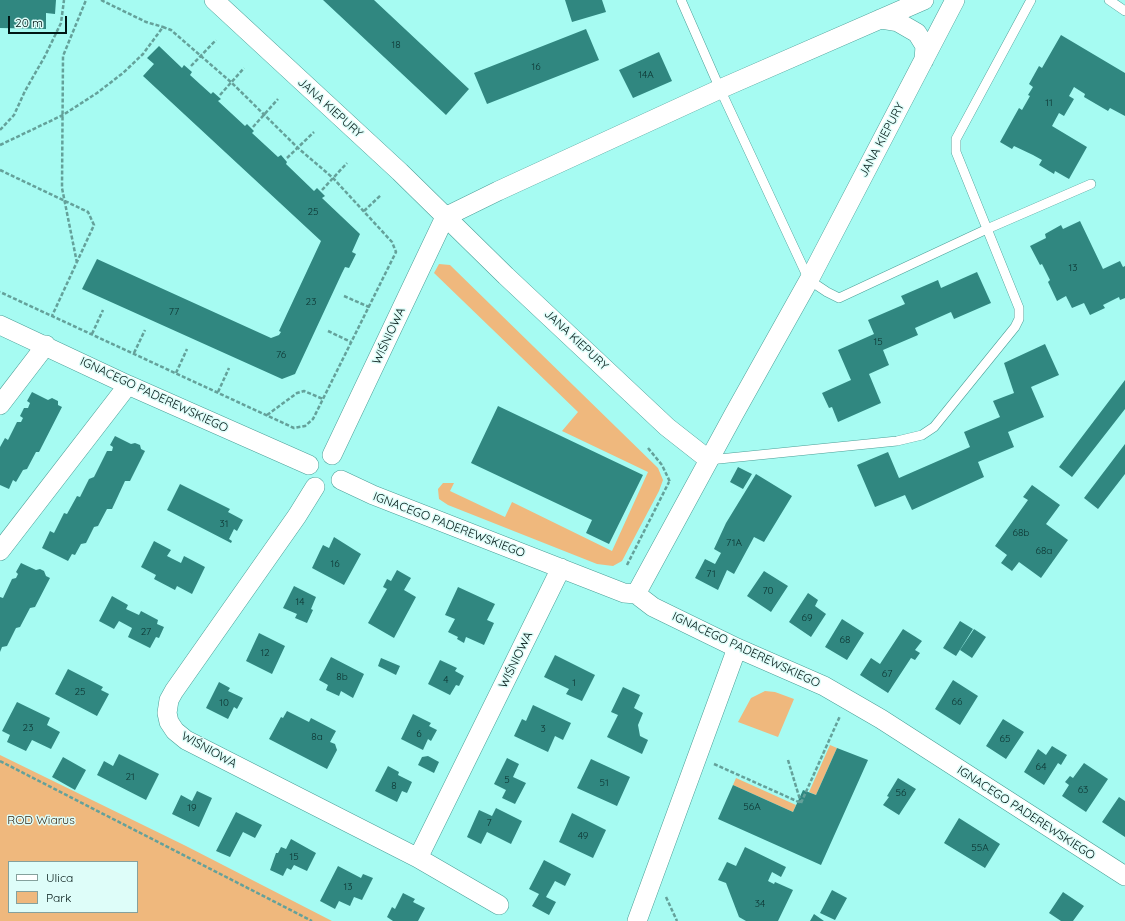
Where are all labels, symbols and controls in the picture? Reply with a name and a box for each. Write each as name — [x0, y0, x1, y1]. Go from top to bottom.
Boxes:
scale bar — [10, 8, 69, 34]
text: 20 m — [15, 15, 43, 30]
house number: 18 — [391, 39, 401, 51]
house number: 16 — [531, 61, 541, 73]
house number: 14A — [638, 69, 654, 81]
street label: JANA KIEPURY — [295, 75, 365, 141]
house number: 11 — [1045, 97, 1053, 109]
street label: JANA KIEPURY — [856, 100, 908, 180]
house number: 25 — [308, 206, 318, 218]
house number: 13 — [1069, 262, 1077, 274]
house number: 23 — [306, 296, 316, 308]
street label: WIŚNIOWA — [370, 305, 408, 367]
house number: 77 — [169, 306, 179, 318]
street label: JANA KIEPURY — [541, 307, 611, 373]
house number: 15 — [873, 336, 883, 348]
house number: 76 — [276, 349, 286, 361]
street label: IGNACEGO PADEREWSKIEGO — [78, 354, 230, 436]
street label: IGNACEGO PADEREWSKIEGO — [371, 489, 527, 561]
house number: 31 — [220, 518, 228, 530]
house number: 68b — [1013, 527, 1029, 539]
house number: 71A — [726, 537, 742, 549]
house number: 68a — [1036, 545, 1052, 557]
house number: 16 — [330, 558, 340, 570]
house number: 71 — [706, 568, 716, 580]
house number: 70 — [762, 585, 774, 597]
house number: 14 — [296, 596, 304, 608]
street label: IGNACEGO PADEREWSKIEGO — [670, 609, 822, 691]
house number: 69 — [802, 612, 812, 624]
house number: 27 — [141, 626, 151, 638]
street label: WIŚNIOWA — [496, 629, 536, 691]
house number: 68 — [840, 634, 850, 646]
house number: 12 — [260, 647, 270, 659]
house number: 67 — [882, 668, 892, 680]
house number: 8b — [336, 671, 348, 683]
house number: 4 — [443, 674, 449, 686]
house number: 1 — [572, 677, 576, 689]
house number: 25 — [75, 686, 85, 698]
house number: 66 — [952, 696, 962, 708]
house number: 10 — [219, 697, 229, 709]
house number: 23 — [23, 722, 33, 734]
house number: 3 — [540, 723, 546, 735]
house number: 6 — [416, 728, 422, 740]
street label: WIŚNIOWA — [179, 729, 239, 771]
house number: 8a — [311, 731, 323, 743]
house number: 65 — [1000, 733, 1010, 745]
house number: 64 — [1036, 761, 1046, 773]
street label: IGNACEGO PADEREWSKIEGO — [954, 763, 1098, 863]
house number: 21 — [125, 771, 135, 783]
house number: 5 — [504, 774, 510, 786]
house number: 51 — [599, 777, 609, 789]
house number: 8 — [391, 780, 397, 792]
house number: 63 — [1078, 784, 1088, 796]
house number: 56 — [896, 787, 906, 799]
house number: 56A — [743, 801, 761, 813]
house number: 19 — [187, 802, 197, 814]
park label: ROD Wiarus — [7, 813, 75, 827]
house number: 7 — [486, 817, 492, 829]
house number: 49 — [578, 830, 588, 842]
house number: 55A — [971, 842, 989, 854]
house number: 15 — [289, 851, 299, 863]
legend — [8, 861, 138, 913]
text: Ulica — [46, 870, 73, 885]
house number: 13 — [344, 881, 352, 893]
text: Park — [46, 890, 71, 905]
house number: 34 — [755, 898, 765, 910]

